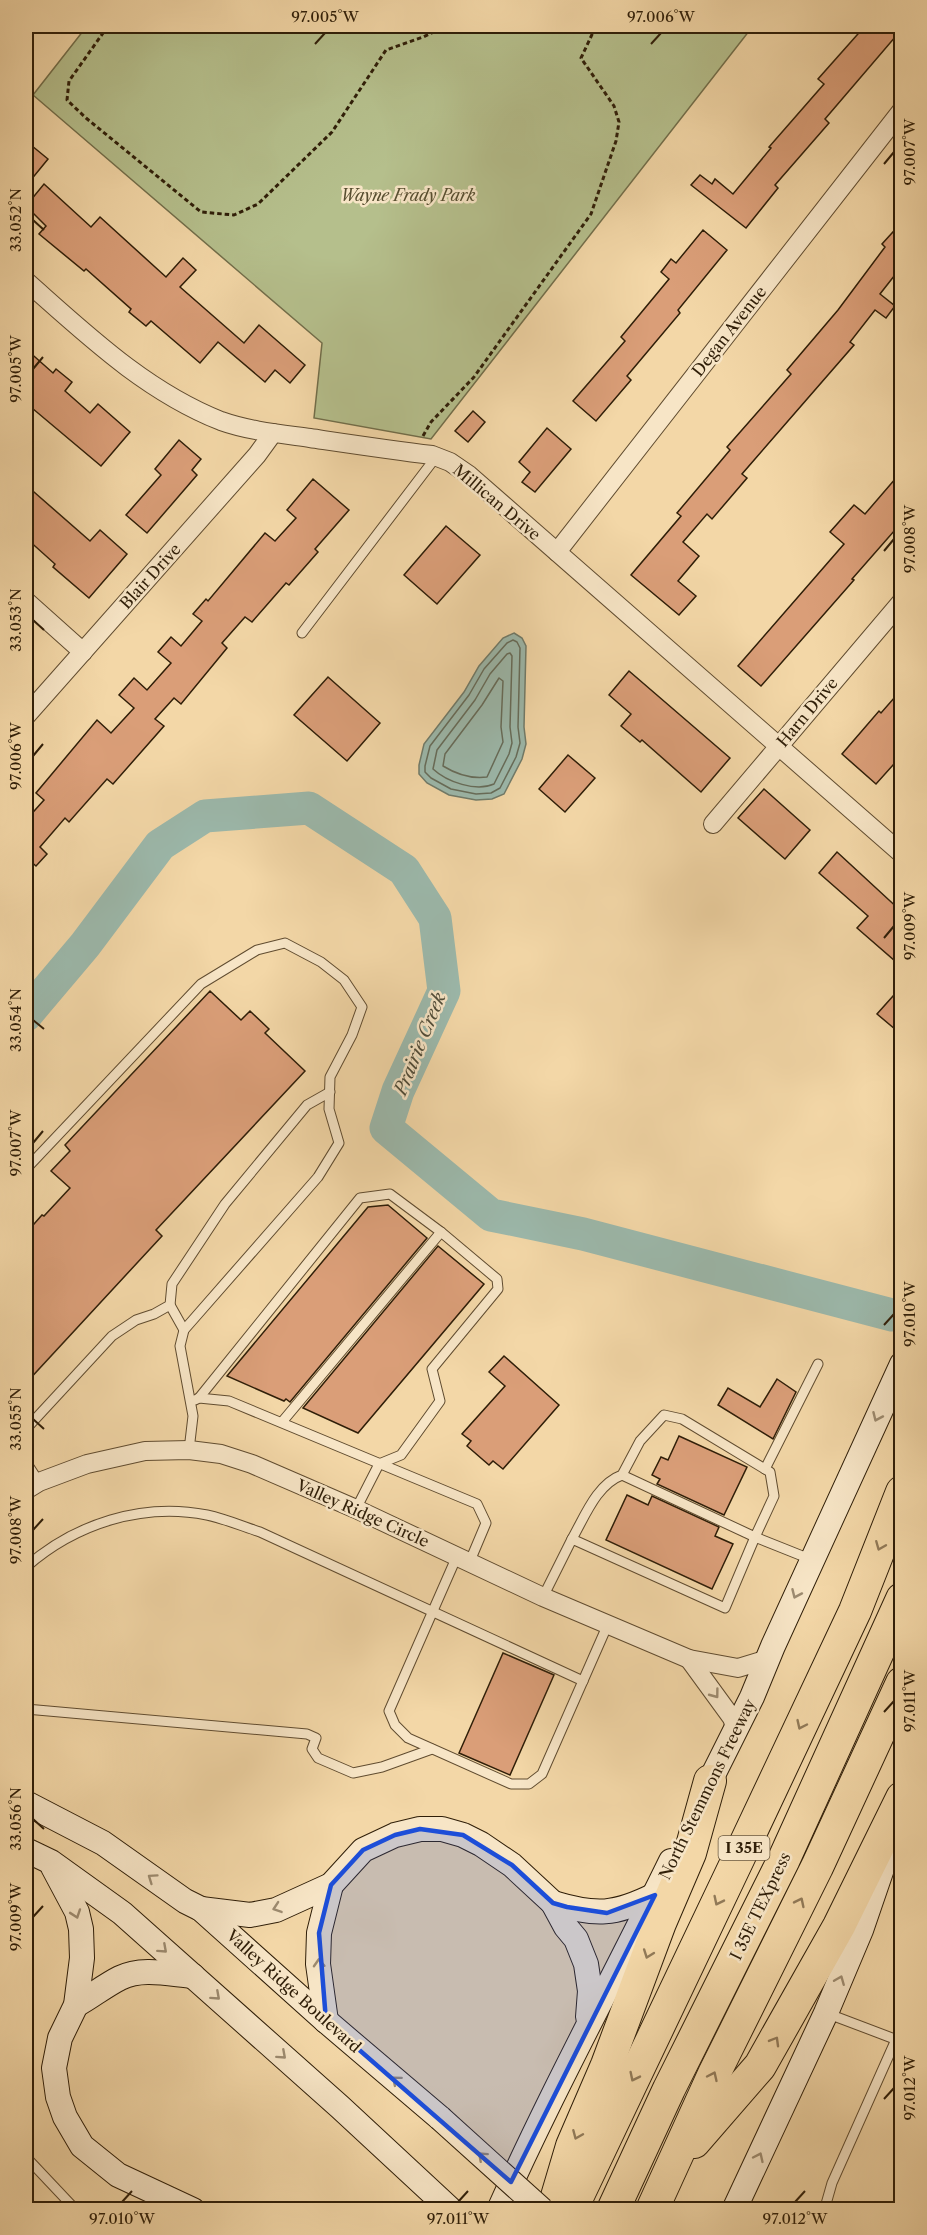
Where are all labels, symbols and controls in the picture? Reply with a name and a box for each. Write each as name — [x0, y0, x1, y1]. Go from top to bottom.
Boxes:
text: 97.005°W — [291, 7, 359, 26]
text: 97.006°W — [627, 7, 696, 26]
text: 97.007°W — [900, 118, 919, 185]
park label: Wayne Frady Park — [341, 185, 476, 205]
text: 33.052°N — [6, 188, 25, 252]
street label: Degan Avenue — [687, 282, 771, 380]
text: 97.005°W — [6, 335, 25, 403]
street label: Millican Drive — [449, 460, 545, 544]
text: 97.008°W — [900, 504, 919, 573]
street label: Blair Drive — [115, 539, 185, 613]
text: 33.053°N — [6, 588, 25, 652]
street label: Harn Drive — [772, 673, 842, 751]
text: 97.006°W — [6, 721, 25, 790]
text: 97.009°W — [900, 891, 919, 960]
text: 33.054°N — [6, 988, 25, 1052]
water label: Prairie Creek — [389, 989, 451, 1100]
text: 97.007°W — [6, 1109, 25, 1176]
text: 97.010°W — [900, 1281, 919, 1347]
text: 33.055°N — [6, 1387, 25, 1451]
one-way arrow — [873, 1410, 885, 1421]
street label: Valley Ridge Circle — [293, 1474, 432, 1551]
text: 97.008°W — [6, 1495, 25, 1564]
one-way arrow — [875, 1540, 887, 1551]
one-way arrow — [792, 1588, 804, 1599]
text: 97.011°W — [900, 1669, 919, 1732]
one-way arrow — [707, 1687, 718, 1698]
street label: North Stemmons Freeway — [654, 1694, 760, 1883]
one-way arrow — [797, 1718, 809, 1729]
text: 33.056°N — [6, 1787, 25, 1851]
road number: I 35E — [718, 1836, 770, 1860]
street label: I 35E TEXpress — [725, 1849, 795, 1963]
one-way arrow — [148, 1874, 159, 1885]
text: 97.009°W — [6, 1882, 25, 1951]
one-way arrow — [714, 1895, 726, 1906]
one-way arrow — [793, 1897, 804, 1908]
one-way arrow — [273, 1901, 283, 1913]
one-way arrow — [69, 1909, 81, 1919]
street label: Valley Ridge Boulevard — [222, 1925, 366, 2057]
one-way arrow — [156, 1942, 167, 1953]
one-way arrow — [643, 1948, 656, 1959]
one-way arrow — [312, 1959, 325, 1968]
one-way arrow — [833, 1975, 845, 1986]
one-way arrow — [209, 1989, 220, 2000]
one-way arrow — [767, 2037, 779, 2047]
one-way arrow — [275, 2048, 286, 2059]
text: 97.012°W — [900, 2055, 919, 2120]
one-way arrow — [630, 2071, 642, 2082]
one-way arrow — [706, 2072, 718, 2083]
one-way arrow — [392, 2077, 403, 2088]
one-way arrow — [572, 2129, 584, 2140]
one-way arrow — [479, 2152, 489, 2163]
one-way arrow — [751, 2152, 763, 2163]
text: 97.010°W — [89, 2209, 155, 2228]
text: 97.011°W — [427, 2209, 490, 2228]
text: 97.012°W — [763, 2209, 828, 2228]

